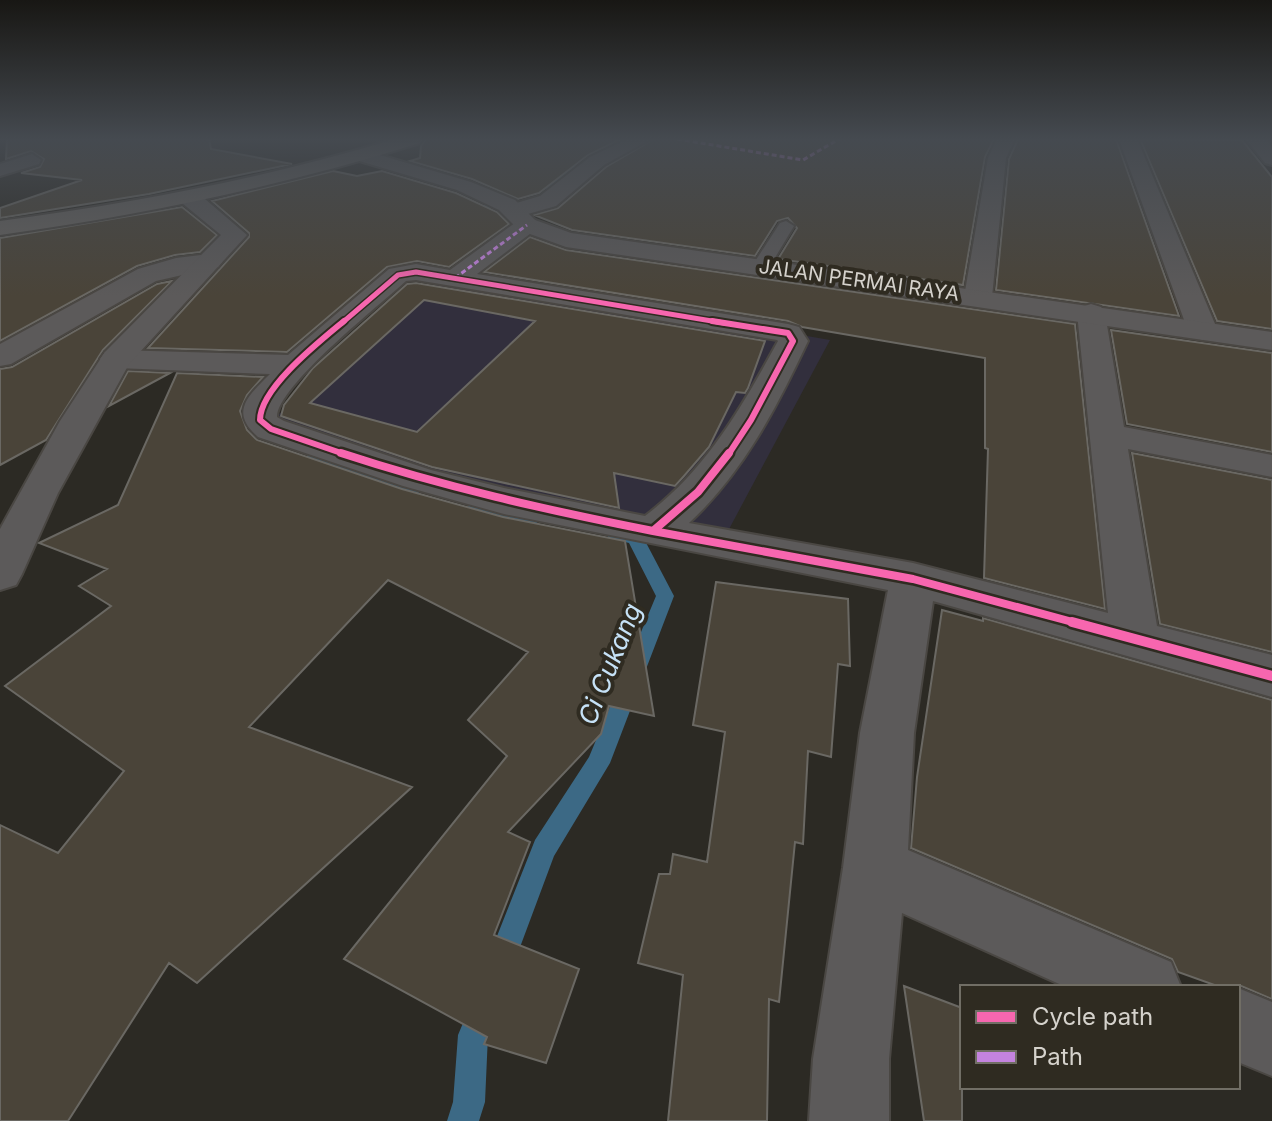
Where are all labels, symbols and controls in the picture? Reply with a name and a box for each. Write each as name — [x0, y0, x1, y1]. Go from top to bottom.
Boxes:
street label: JALAN PERMAI RAYA — [757, 254, 961, 306]
water label: Ci Cukang — [571, 599, 648, 729]
legend — [960, 985, 1240, 1089]
text: Cycle path — [1032, 1002, 1153, 1031]
text: Path — [1032, 1042, 1083, 1071]

